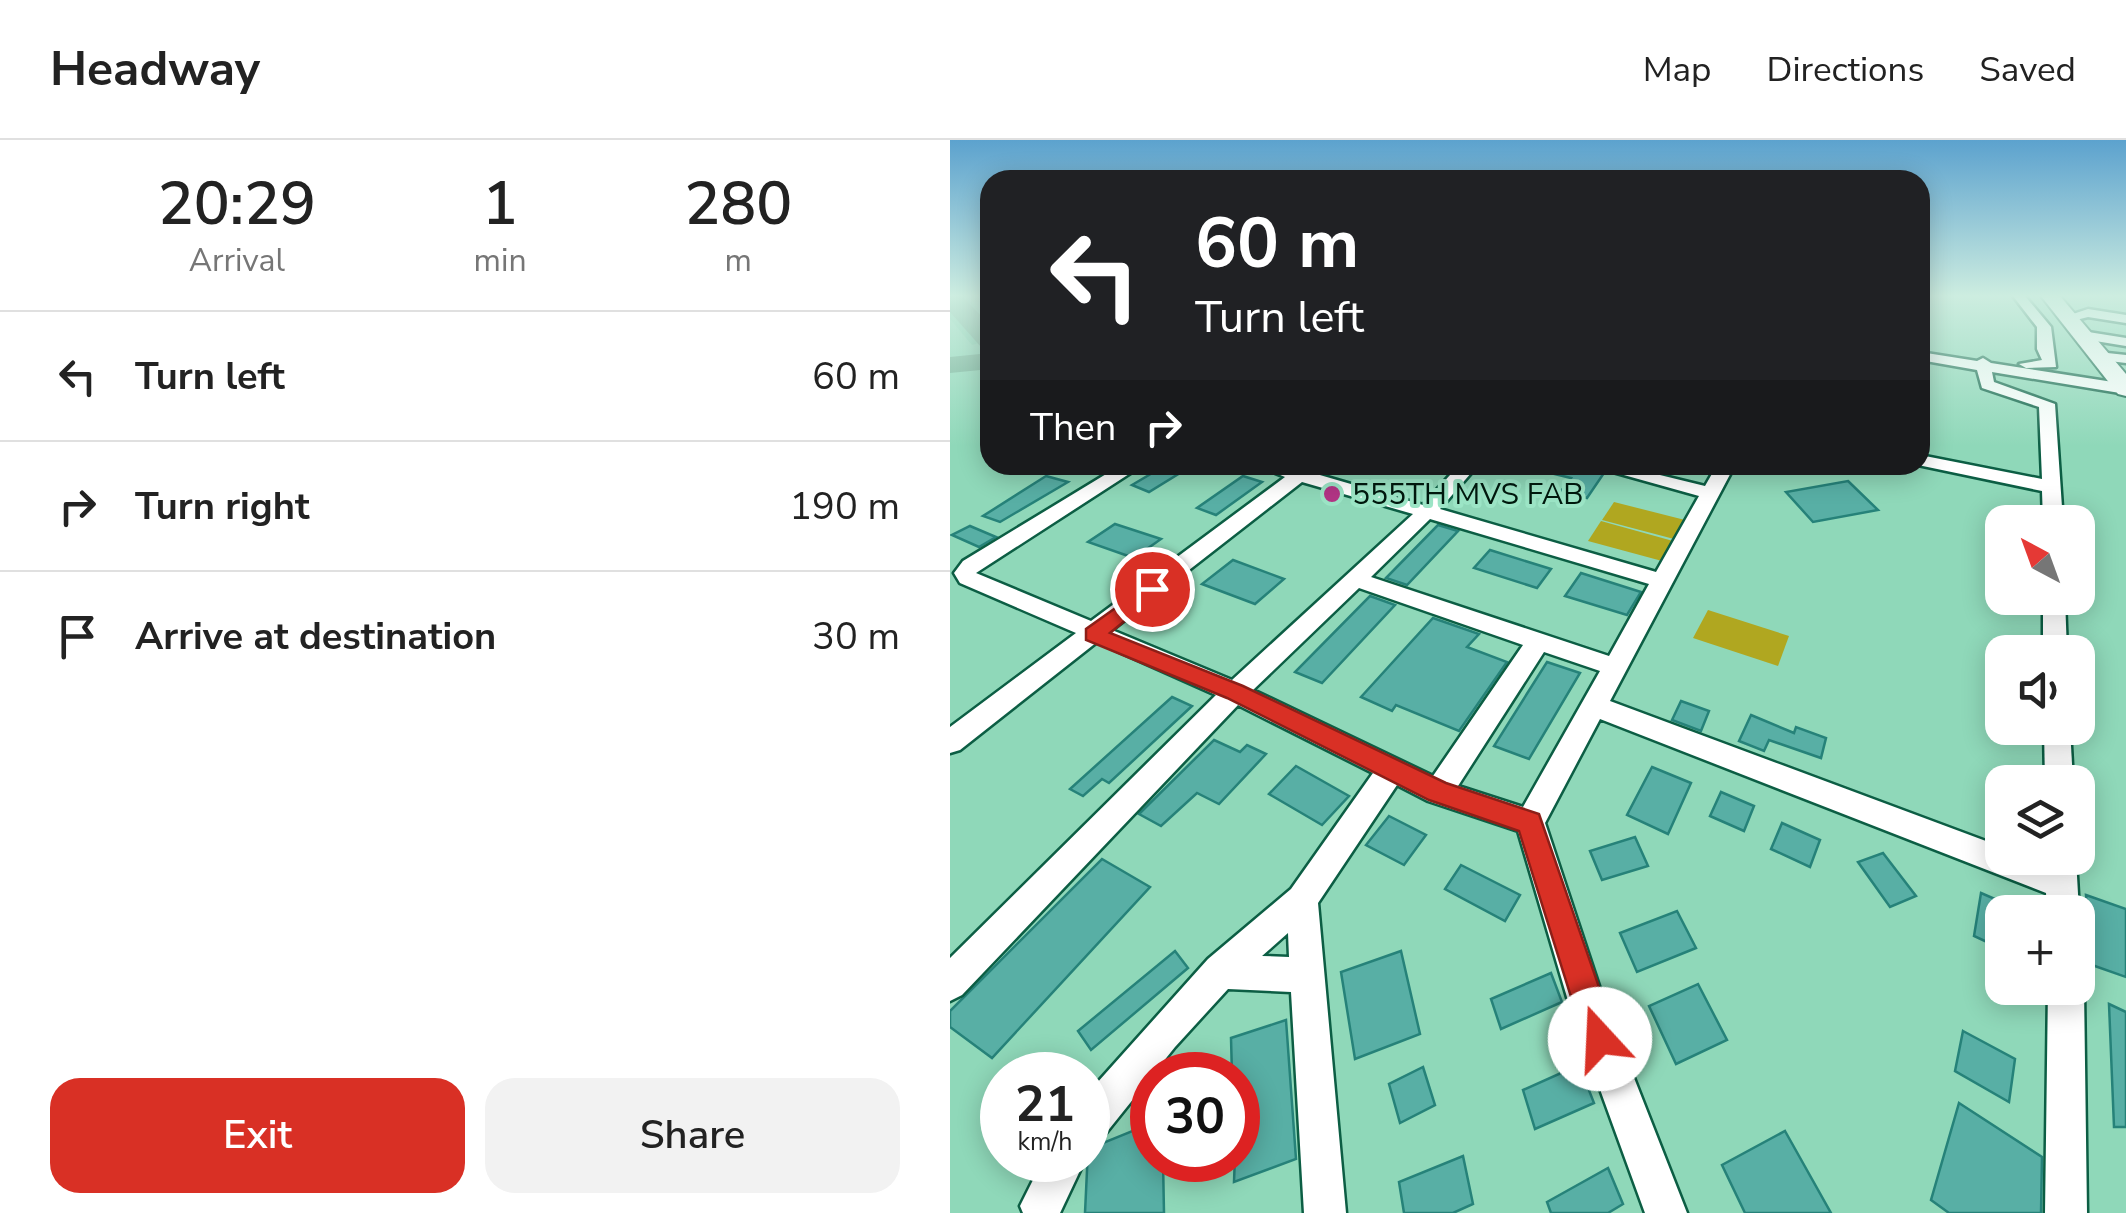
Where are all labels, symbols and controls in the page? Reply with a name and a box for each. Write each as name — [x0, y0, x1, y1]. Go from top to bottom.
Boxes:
text: Headway — [50, 36, 260, 102]
text: Map — [1643, 46, 1712, 93]
text: Directions — [1767, 46, 1924, 93]
text: Saved — [1979, 46, 2076, 93]
text: 20:29 — [158, 163, 316, 245]
text: 1 — [482, 163, 518, 245]
text: 280 — [684, 163, 792, 245]
text: 60 m — [1195, 196, 1359, 292]
icon: left — [1030, 210, 1160, 340]
text: Arrival — [189, 239, 285, 282]
text: min — [474, 239, 527, 282]
text: m — [725, 239, 752, 282]
text: Turn left — [1195, 287, 1364, 348]
icon: left — [50, 349, 105, 404]
text: Turn left — [135, 351, 285, 402]
text: 60 m — [812, 351, 900, 402]
icon: right — [1136, 400, 1191, 455]
text: Then — [1030, 402, 1116, 453]
place label: 555TH MVS FAB — [1352, 474, 1584, 515]
icon: right — [50, 479, 105, 534]
text: Turn right — [135, 481, 310, 532]
text: 190 m — [789, 481, 900, 532]
marker: 555TH MVS FAB — [1321, 483, 1343, 505]
north arrow — [1985, 505, 2095, 615]
map controls — [1985, 505, 2095, 1005]
pin — [1110, 547, 1195, 632]
icon: arrive — [1125, 562, 1180, 617]
icon: arrive — [50, 609, 105, 664]
text: Arrive at destination — [135, 611, 496, 662]
text: 30 m — [812, 611, 900, 662]
button: sound — [1985, 635, 2095, 745]
button: layers — [1985, 765, 2095, 875]
button: + — [1985, 895, 2095, 1005]
position arrow — [1548, 987, 1652, 1091]
speed limit sign: 30 — [1130, 1052, 1260, 1182]
text: 21 — [1015, 1070, 1075, 1139]
button: Exit — [50, 1078, 465, 1193]
button: Share — [485, 1078, 900, 1193]
text: km/h — [1017, 1125, 1073, 1159]

